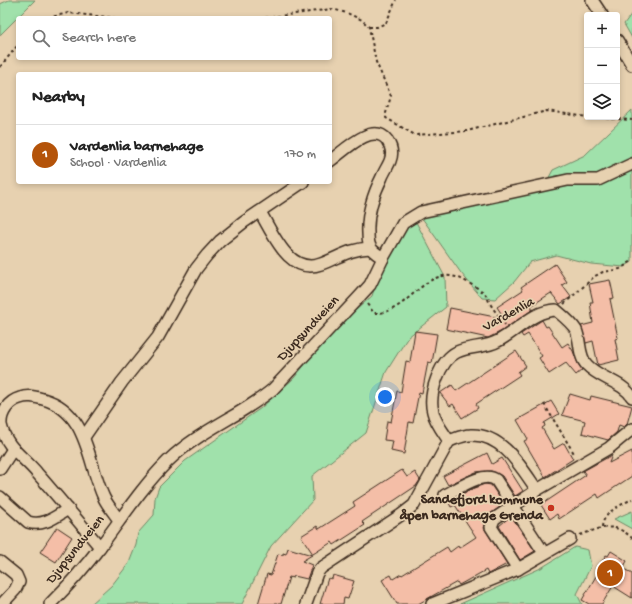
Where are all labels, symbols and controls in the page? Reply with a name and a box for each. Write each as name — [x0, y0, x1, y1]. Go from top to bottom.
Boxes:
map controls — [584, 12, 620, 120]
button: + — [584, 12, 620, 48]
search box — [16, 16, 332, 60]
icon: search — [30, 27, 52, 49]
text: Search here — [62, 29, 136, 47]
button: − — [584, 48, 620, 84]
button: layers — [584, 84, 620, 120]
text: Nearby — [32, 88, 85, 108]
text: Vardenlia barnehage — [70, 138, 203, 156]
text: 1 — [42, 147, 48, 162]
text: 170 m — [284, 147, 316, 162]
text: School · Vardenlia — [70, 156, 166, 171]
street label: Djupsundveien — [274, 292, 344, 366]
street label: Vardenlia — [479, 293, 539, 337]
your location — [375, 387, 395, 407]
place label: Sandefjord kommune åpen barnehage Grenda — [399, 492, 544, 525]
marker: Sandefjord kommune åpen barnehage Grenda — [546, 503, 556, 513]
street label: Djupsundveien — [42, 512, 109, 589]
pin: 1 — [597, 558, 623, 588]

